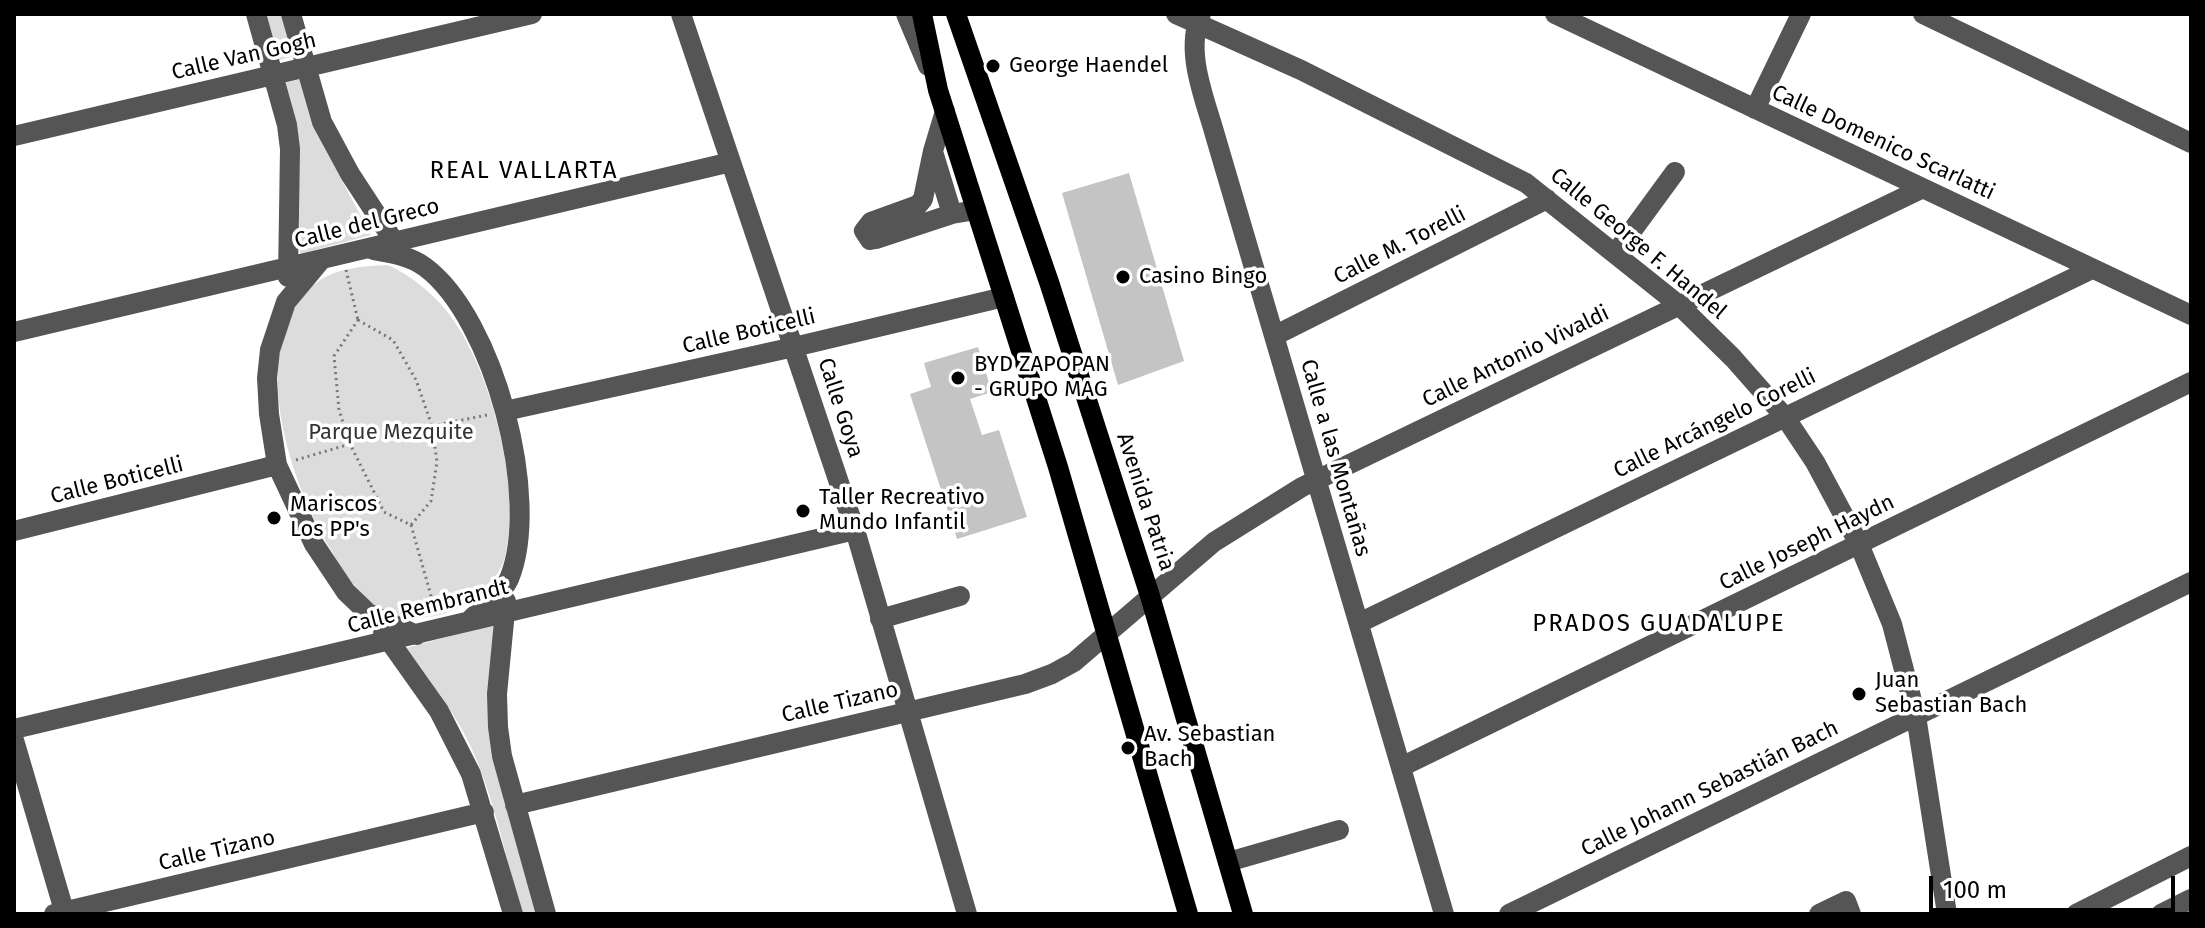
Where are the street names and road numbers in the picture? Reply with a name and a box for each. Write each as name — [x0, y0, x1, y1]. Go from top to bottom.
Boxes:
street label: Calle Van Gogh — [169, 28, 319, 86]
street label: Calle Domenico Scarlatti — [1767, 80, 1999, 206]
street label: Calle George F. Handel — [1545, 163, 1731, 325]
street label: Calle del Greco — [292, 193, 442, 255]
street label: Calle M. Torelli — [1330, 201, 1470, 291]
street label: Calle Antonio Vivaldi — [1418, 300, 1614, 414]
street label: Calle Boticelli — [680, 304, 818, 360]
street label: Calle Goya — [811, 355, 869, 461]
street label: Calle a las Montañas — [1294, 356, 1376, 560]
street label: Calle Arcángelo Corelli — [1610, 364, 1820, 484]
street label: Avenida Patria — [1110, 430, 1180, 574]
street label: Calle Boticelli — [48, 452, 186, 510]
street label: Calle Joseph Haydn — [1715, 489, 1899, 597]
street label: Calle Rembrandt — [345, 574, 511, 640]
street label: Calle Tizano — [779, 677, 901, 729]
street label: Calle Johann Sebastián Bach — [1577, 715, 1843, 863]
street label: Calle Tizano — [156, 825, 278, 877]

